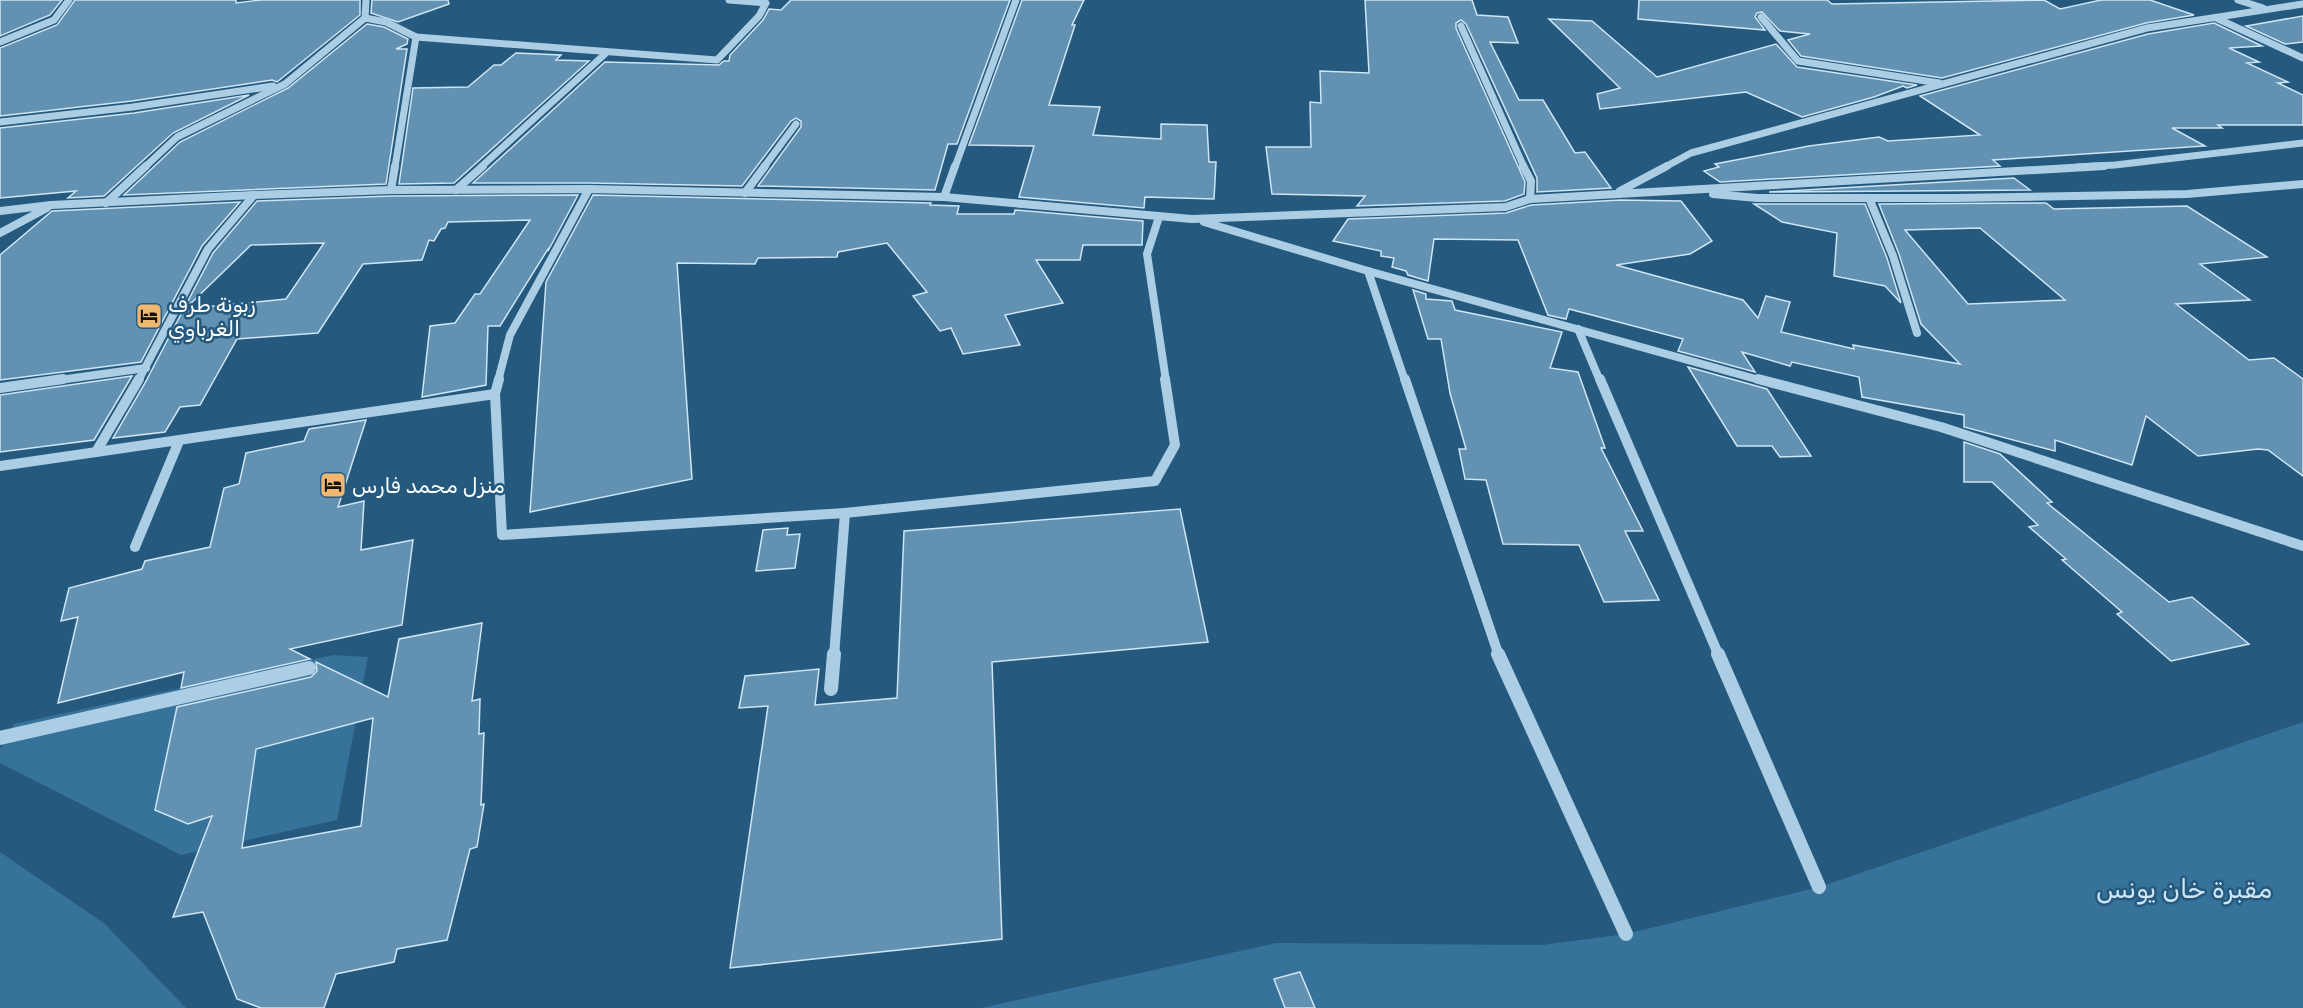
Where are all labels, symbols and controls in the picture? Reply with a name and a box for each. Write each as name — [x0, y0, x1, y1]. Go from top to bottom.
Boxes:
place label: زبونة طرف الغرباوي — [168, 292, 256, 343]
hotel icon: زبونة طرف الغرباوي — [134, 301, 164, 331]
hotel icon: منزل محمد فارس — [318, 470, 348, 500]
place label: منزل محمد فارس — [352, 473, 505, 498]
park label: مقبرة خان يونس — [2096, 874, 2272, 905]

